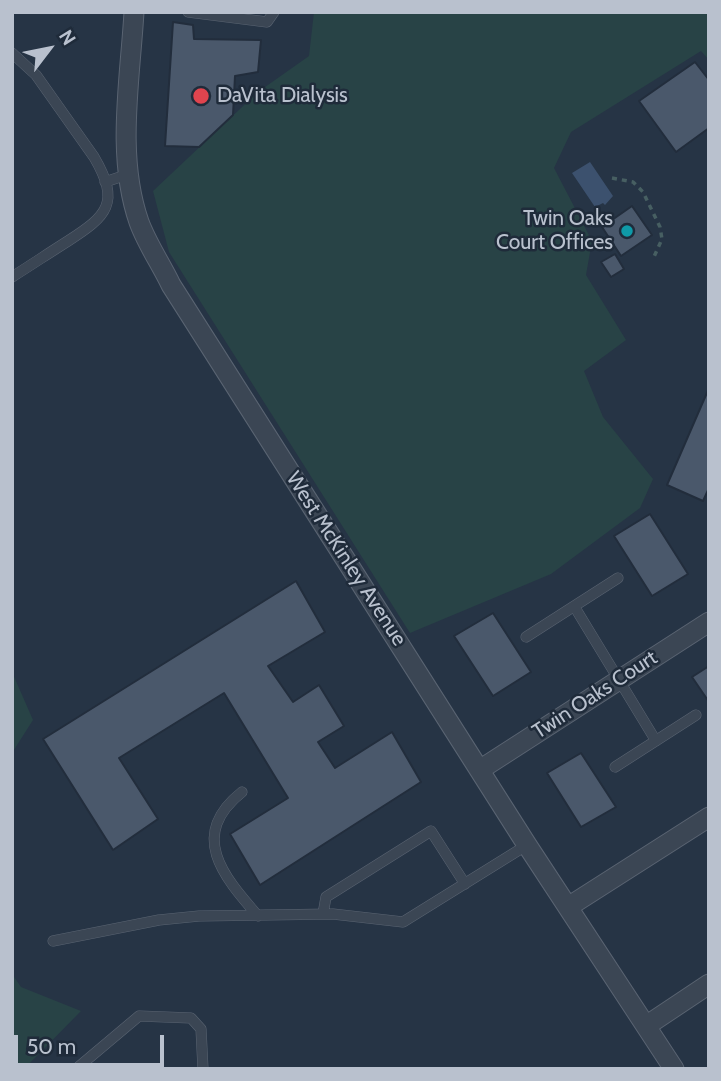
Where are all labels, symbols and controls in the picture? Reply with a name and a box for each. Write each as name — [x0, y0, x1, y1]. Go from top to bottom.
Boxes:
north arrow — [14, 14, 84, 84]
text: N — [54, 26, 81, 49]
place label: DaVita Dialysis — [217, 83, 348, 109]
marker: DaVita Dialysis — [191, 86, 211, 106]
place label: Twin Oaks Court Offices — [496, 206, 613, 256]
marker: Twin Oaks Court Offices — [619, 223, 635, 239]
street label: West McKinley Avenue — [280, 467, 412, 651]
street label: Twin Oaks Court — [528, 645, 662, 745]
scale bar — [18, 1021, 168, 1066]
text: 50 m — [27, 1034, 76, 1059]

